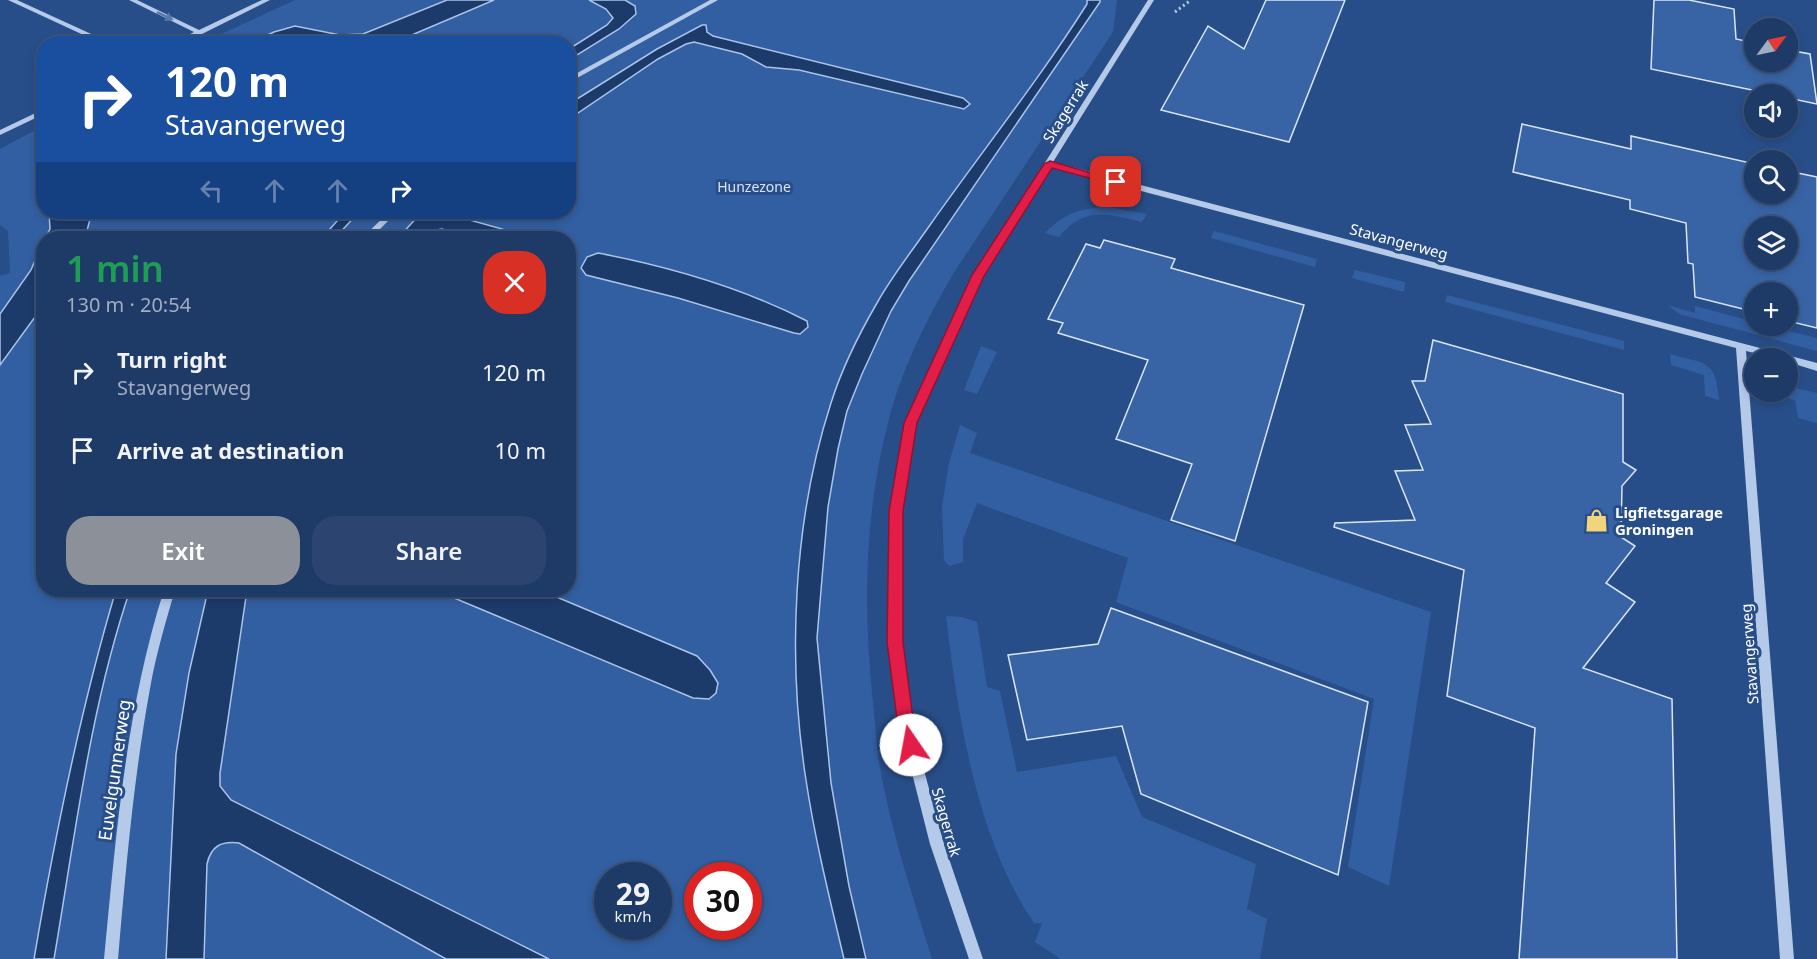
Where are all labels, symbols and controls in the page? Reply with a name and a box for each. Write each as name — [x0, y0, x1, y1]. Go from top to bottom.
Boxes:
one-way arrow — [156, 12, 173, 21]
north arrow — [1744, 18, 1798, 72]
map controls — [1744, 18, 1798, 402]
text: 120 m — [165, 52, 289, 109]
icon: right — [66, 60, 144, 138]
street label: Skagerrak — [1038, 76, 1092, 146]
button: sound — [1744, 84, 1798, 138]
text: Stavangerweg — [165, 106, 346, 143]
button: search — [1744, 150, 1798, 204]
pin — [1090, 156, 1141, 207]
icon: arrive — [1099, 165, 1132, 198]
icon: left — [195, 174, 228, 207]
icon: ahead — [258, 174, 291, 207]
icon: ahead — [321, 174, 354, 207]
icon: right — [384, 174, 417, 207]
park label: Hunzezone — [717, 177, 791, 196]
button: layers — [1744, 216, 1798, 270]
street label: Stavangerweg — [1348, 218, 1450, 264]
text: 1 min — [66, 244, 164, 293]
button: close — [483, 251, 546, 314]
button: + — [1744, 282, 1798, 336]
text: 130 m · 20:54 — [66, 291, 191, 318]
text: Turn right — [117, 344, 227, 374]
button: − — [1744, 348, 1798, 402]
icon: right — [66, 356, 99, 389]
text: 120 m — [482, 357, 546, 387]
text: Stavangerweg — [117, 374, 251, 401]
icon: arrive — [66, 434, 99, 467]
text: Arrive at destination — [117, 435, 344, 465]
text: 10 m — [495, 435, 546, 465]
place label: Ligfietsgarage Groningen — [1615, 502, 1723, 539]
shop icon: Ligfietsgarage Groningen — [1584, 508, 1610, 534]
button: Exit — [66, 516, 300, 585]
button: Share — [312, 516, 546, 585]
street label: Stavangerweg — [1736, 603, 1762, 705]
street label: Euvelgunnerweg — [92, 698, 136, 842]
position arrow — [879, 713, 943, 777]
street label: Skagerrak — [928, 785, 966, 859]
speed limit sign: 30 — [684, 862, 762, 940]
text: 29 — [616, 873, 650, 914]
text: km/h — [615, 906, 651, 926]

